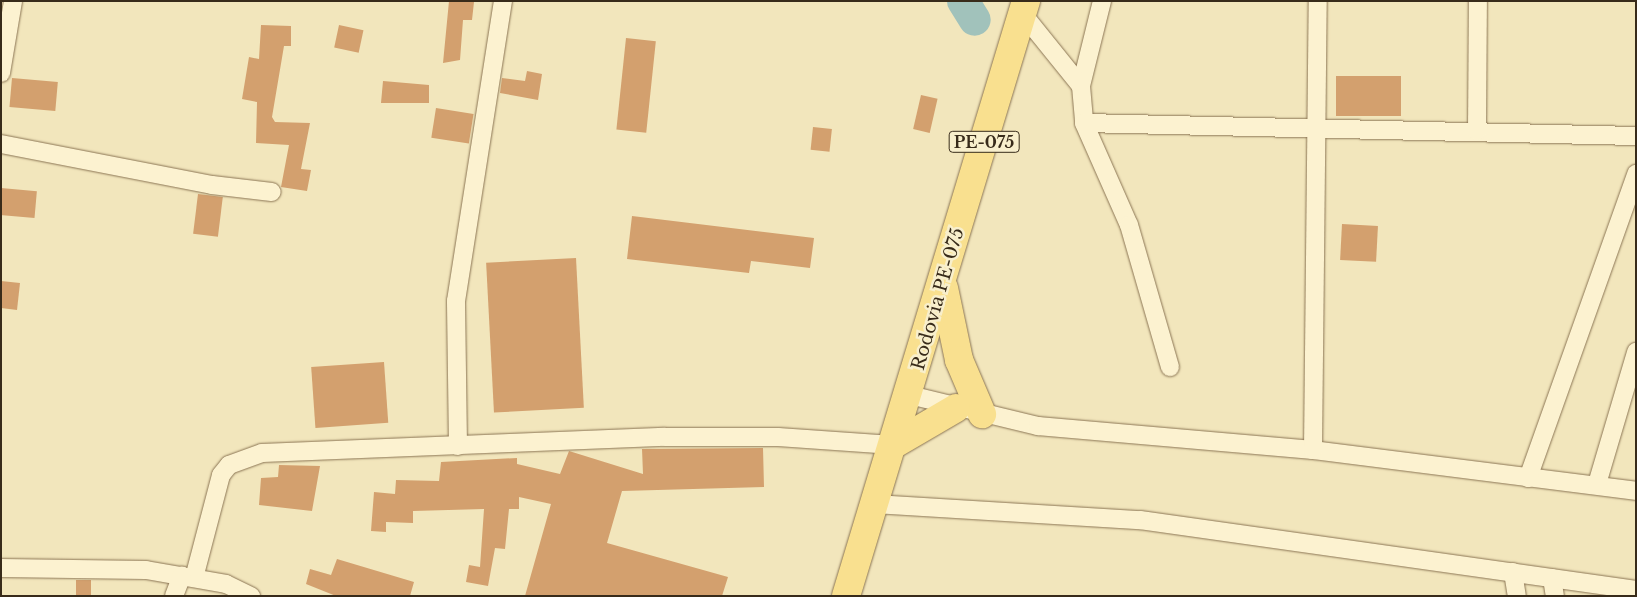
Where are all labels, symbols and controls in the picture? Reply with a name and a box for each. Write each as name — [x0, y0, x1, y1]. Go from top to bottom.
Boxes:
road number: PE-075 — [948, 128, 1020, 156]
street label: Rodovia PE-075 — [907, 225, 969, 373]

